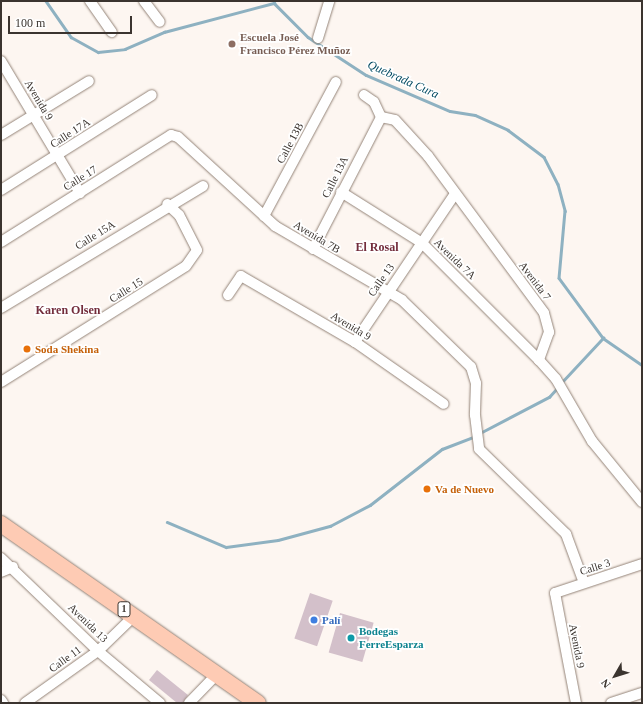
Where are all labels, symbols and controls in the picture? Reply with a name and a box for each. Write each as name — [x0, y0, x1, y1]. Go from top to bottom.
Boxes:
scale bar — [10, 8, 134, 34]
text: 100 m — [15, 16, 45, 30]
place label: Escuela José Francisco Pérez Muñoz — [240, 31, 350, 57]
marker: Escuela José Francisco Pérez Muñoz — [227, 39, 237, 49]
water label: Quebrada Cura — [365, 58, 441, 102]
street label: Avenida 9 — [22, 77, 56, 123]
street label: Calle 17A — [48, 115, 92, 151]
street label: Calle 13B — [274, 120, 306, 166]
street label: Calle 13A — [319, 154, 351, 200]
street label: Calle 17 — [61, 163, 99, 193]
street label: Calle 15A — [72, 218, 118, 252]
street label: Avenida 7B — [291, 218, 343, 256]
street label: Avenida 7A — [431, 236, 479, 282]
district label: El Rosal — [355, 241, 399, 255]
street label: Avenida 7 — [516, 259, 554, 303]
street label: Calle 13 — [365, 261, 397, 299]
street label: Calle 15 — [107, 275, 145, 305]
district label: Karen Olsen — [36, 304, 100, 318]
street label: Avenida 9 — [328, 309, 374, 343]
place label: Soda Shekina — [35, 342, 99, 356]
marker: Soda Shekina — [22, 344, 32, 354]
place label: Va de Nuevo — [435, 482, 494, 496]
marker: Va de Nuevo — [422, 484, 432, 494]
street label: Calle 3 — [578, 556, 612, 578]
street label: Avenida 13 — [65, 601, 111, 645]
road number: 1 — [117, 601, 131, 617]
place label: Palí — [322, 613, 340, 627]
marker: Palí — [309, 615, 319, 625]
street label: Avenida 9 — [566, 623, 588, 669]
place label: Bodegas FerreEsparza — [359, 625, 424, 651]
marker: Bodegas FerreEsparza — [346, 633, 356, 643]
street label: Calle 11 — [46, 643, 84, 675]
north arrow — [595, 656, 635, 696]
text: N — [599, 677, 613, 690]

